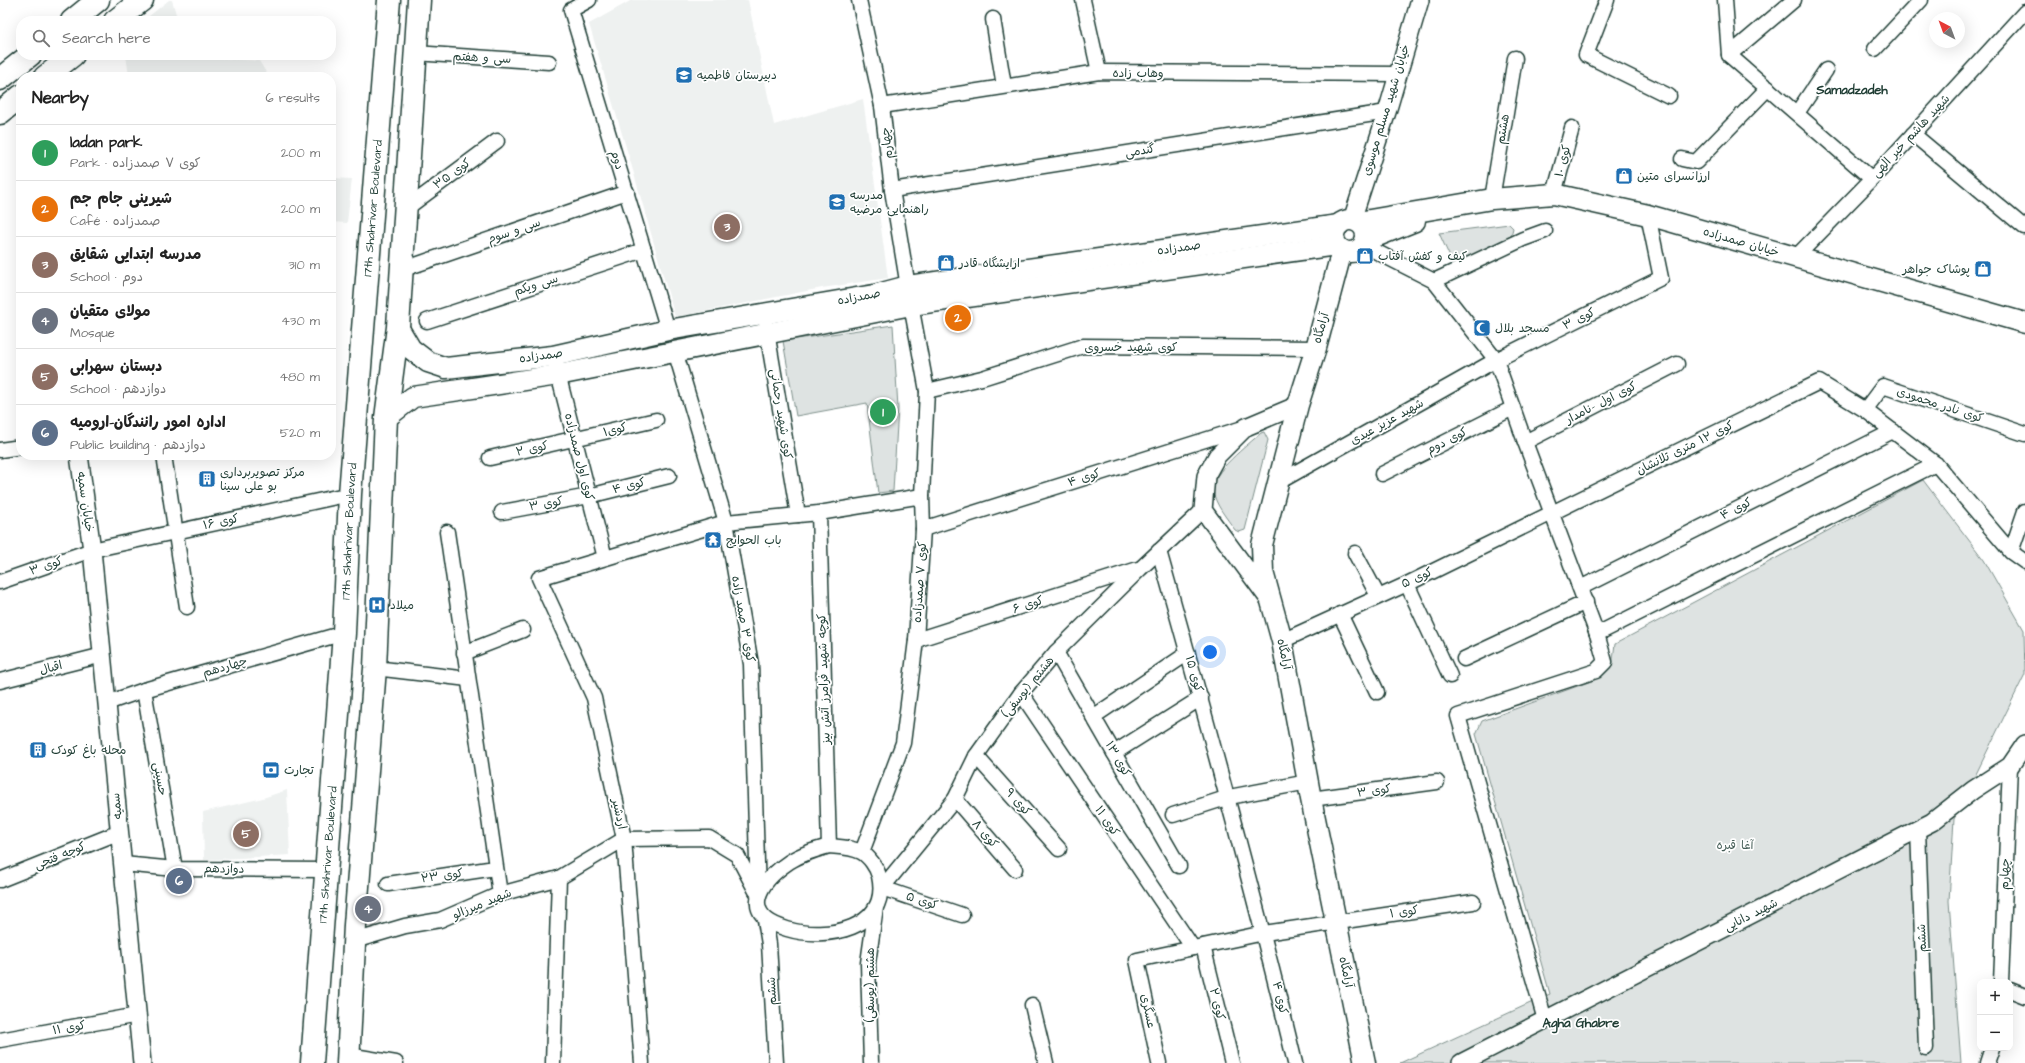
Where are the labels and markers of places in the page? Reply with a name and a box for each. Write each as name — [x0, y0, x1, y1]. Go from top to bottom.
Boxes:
school or university icon: دبیرستان فاطمیه — [674, 65, 694, 85]
place label: دبیرستان فاطمیه — [697, 67, 777, 84]
shop icon: ارزانسرای متین — [1614, 166, 1634, 186]
place label: ارزانسرای متین — [1637, 168, 1710, 185]
place label: مدرسه راهنمایی مرضیه — [850, 187, 929, 218]
school or university icon: مدرسه راهنمایی مرضیه — [827, 192, 847, 212]
pin: 3 — [714, 212, 740, 242]
shop icon: کیف و کفش آفتاب — [1355, 246, 1375, 266]
place label: کیف و کفش آفتاب — [1378, 248, 1467, 265]
shop icon: ارایشگاه قادر — [936, 253, 956, 273]
place label: ارایشگاه قادر — [958, 255, 1020, 272]
shop icon: پوشاک جواهر — [1973, 259, 1993, 279]
place label: پوشاک جواهر — [1901, 261, 1970, 278]
pin: 2 — [945, 303, 971, 333]
mosque icon: مسجد بلال — [1472, 318, 1492, 338]
place label: مسجد بلال — [1495, 320, 1550, 337]
pin: 1 — [870, 397, 896, 427]
place label: مرکز تصویربرداری بو علی سینا — [220, 464, 305, 495]
building icon: مرکز تصویربرداری بو علی سینا — [197, 469, 217, 489]
temple icon: باب الحوایج — [703, 530, 723, 550]
place label: باب الحوایج — [726, 532, 782, 549]
hospital icon: میلاد — [367, 595, 387, 615]
place label: میلاد — [390, 597, 414, 614]
building icon: محله باغ کودک — [28, 740, 48, 760]
place label: محله باغ کودک — [51, 742, 126, 759]
bank icon: تجارت — [261, 760, 281, 780]
place label: تجارت — [284, 762, 314, 779]
pin: 5 — [233, 819, 259, 849]
pin: 6 — [166, 866, 192, 896]
pin: 4 — [355, 894, 381, 924]

